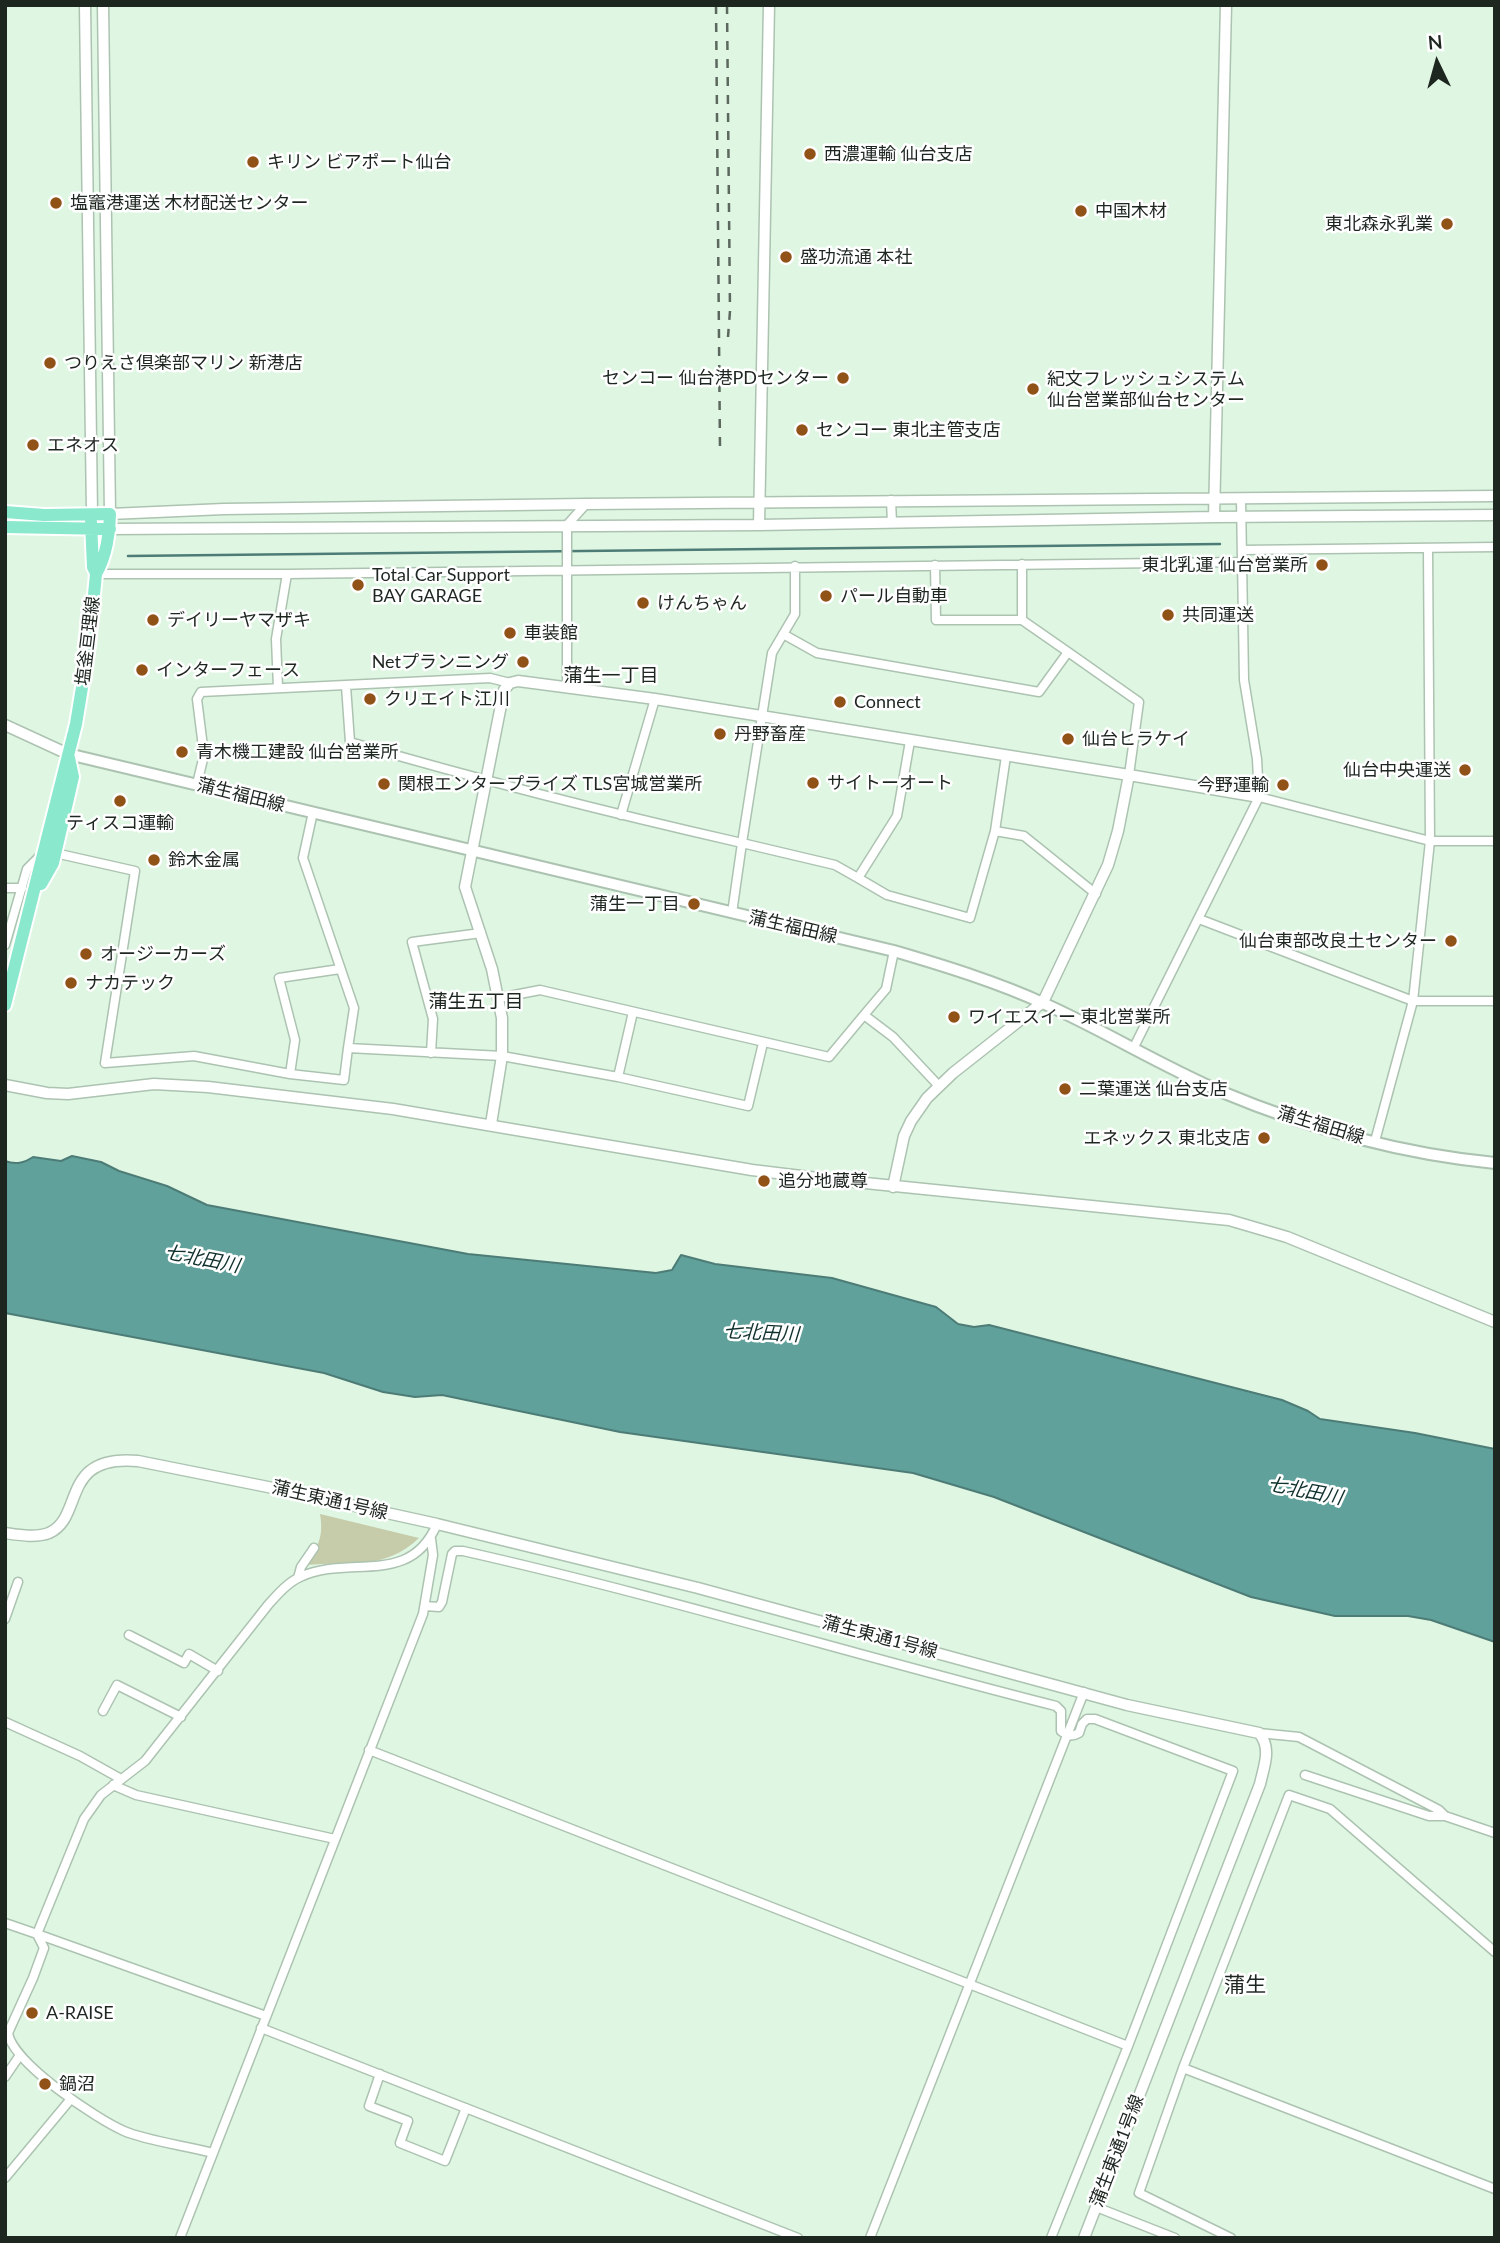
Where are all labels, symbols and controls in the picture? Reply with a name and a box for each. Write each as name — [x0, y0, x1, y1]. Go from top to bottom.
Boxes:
north arrow — [1402, 28, 1472, 98]
text: N — [1427, 29, 1443, 54]
place label: 西濃運輸 仙台支店 — [824, 143, 973, 165]
marker: 西濃運輸 仙台支店 — [802, 146, 818, 162]
place label: キリン ビアポート仙台 — [267, 151, 452, 173]
marker: キリン ビアポート仙台 — [245, 154, 261, 170]
place label: 塩竈港運送 木材配送センター — [70, 192, 309, 214]
marker: 塩竈港運送 木材配送センター — [48, 195, 64, 211]
place label: 中国木材 — [1095, 200, 1167, 222]
marker: 中国木材 — [1073, 203, 1089, 219]
place label: 東北森永乳業 — [1325, 213, 1433, 235]
marker: 東北森永乳業 — [1439, 216, 1455, 232]
place label: 盛功流通 本社 — [800, 246, 913, 268]
marker: 盛功流通 本社 — [778, 249, 794, 265]
place label: つりえさ倶楽部マリン 新港店 — [64, 352, 303, 374]
marker: つりえさ倶楽部マリン 新港店 — [42, 355, 58, 371]
place label: センコー 仙台港PDセンター — [602, 367, 829, 389]
place label: 紀文フレッシュシステム 仙台営業部仙台センター — [1047, 368, 1245, 410]
marker: センコー 仙台港PDセンター — [835, 370, 851, 386]
marker: 紀文フレッシュシステム 仙台営業部仙台センター — [1025, 381, 1041, 397]
place label: センコー 東北主管支店 — [816, 419, 1001, 441]
marker: センコー 東北主管支店 — [794, 422, 810, 438]
place label: エネオス — [47, 434, 119, 456]
marker: エネオス — [25, 437, 41, 453]
place label: 東北乳運 仙台営業所 — [1141, 554, 1308, 576]
marker: 東北乳運 仙台営業所 — [1314, 557, 1330, 573]
place label: Total Car Support BAY GARAGE — [372, 564, 510, 606]
marker: Total Car Support BAY GARAGE — [350, 577, 366, 593]
place label: パール自動車 — [840, 585, 948, 607]
marker: パール自動車 — [818, 588, 834, 604]
place label: けんちゃん — [657, 592, 747, 614]
street label: 塩釜亘理線 — [72, 595, 104, 687]
marker: けんちゃん — [635, 595, 651, 611]
place label: 共同運送 — [1182, 604, 1254, 626]
marker: 共同運送 — [1160, 607, 1176, 623]
place label: デイリーヤマザキ — [167, 609, 311, 631]
marker: デイリーヤマザキ — [145, 612, 161, 628]
place label: 車装館 — [524, 622, 578, 644]
marker: 車装館 — [502, 625, 518, 641]
place label: Netプランニング — [372, 651, 509, 673]
marker: Netプランニング — [515, 654, 531, 670]
place label: インターフェース — [156, 659, 300, 681]
marker: インターフェース — [134, 662, 150, 678]
district label: 蒲生一丁目 — [564, 665, 658, 687]
place label: クリエイト江川 — [384, 688, 510, 710]
marker: クリエイト江川 — [362, 691, 378, 707]
place label: Connect — [854, 691, 921, 713]
marker: Connect — [832, 694, 848, 710]
place label: 丹野畜産 — [734, 723, 806, 745]
marker: 丹野畜産 — [712, 726, 728, 742]
place label: 仙台ヒラケイ — [1082, 728, 1190, 750]
marker: 仙台ヒラケイ — [1060, 731, 1076, 747]
place label: 青木機工建設 仙台営業所 — [196, 741, 399, 763]
marker: 青木機工建設 仙台営業所 — [174, 744, 190, 760]
place label: 仙台中央運送 — [1343, 759, 1451, 781]
marker: 仙台中央運送 — [1457, 762, 1473, 778]
place label: サイトーオート — [827, 772, 953, 794]
place label: 関根エンタープライズ TLS宮城営業所 — [398, 773, 702, 795]
street label: 蒲生福田線 — [195, 774, 287, 816]
place label: 今野運輸 — [1197, 774, 1269, 796]
marker: サイトーオート — [805, 775, 821, 791]
marker: 関根エンタープライズ TLS宮城営業所 — [376, 776, 392, 792]
marker: 今野運輸 — [1275, 777, 1291, 793]
marker: ティスコ運輸 — [112, 793, 128, 809]
place label: ティスコ運輸 — [66, 812, 174, 834]
place label: 鈴木金属 — [168, 849, 240, 871]
marker: 鈴木金属 — [146, 852, 162, 868]
place label: 蒲生一丁目 — [590, 893, 680, 915]
marker: 蒲生一丁目 — [686, 896, 702, 912]
street label: 蒲生福田線 — [747, 906, 839, 948]
place label: 仙台東部改良土センター — [1239, 930, 1437, 952]
marker: 仙台東部改良土センター — [1443, 933, 1459, 949]
place label: オージーカーズ — [100, 943, 226, 965]
marker: オージーカーズ — [78, 946, 94, 962]
place label: ナカテック — [85, 972, 175, 994]
marker: ナカテック — [63, 975, 79, 991]
district label: 蒲生五丁目 — [429, 991, 523, 1013]
place label: ワイエスイー 東北営業所 — [968, 1006, 1171, 1028]
marker: ワイエスイー 東北営業所 — [946, 1009, 962, 1025]
place label: 二葉運送 仙台支店 — [1079, 1078, 1228, 1100]
marker: 二葉運送 仙台支店 — [1057, 1081, 1073, 1097]
street label: 蒲生福田線 — [1275, 1102, 1367, 1148]
place label: エネックス 東北支店 — [1083, 1127, 1250, 1149]
marker: エネックス 東北支店 — [1256, 1130, 1272, 1146]
place label: 追分地蔵尊 — [778, 1170, 868, 1192]
marker: 追分地蔵尊 — [756, 1173, 772, 1189]
water label: 七北田川 — [163, 1241, 241, 1277]
water label: 七北田川 — [722, 1320, 800, 1346]
water label: 七北田川 — [1266, 1473, 1344, 1509]
street label: 蒲生東通1号線 — [270, 1476, 390, 1524]
street label: 蒲生東通1号線 — [820, 1611, 940, 1663]
district label: 蒲生 — [1224, 1972, 1266, 1998]
place label: A-RAISE — [46, 2002, 114, 2024]
marker: A-RAISE — [24, 2005, 40, 2021]
place label: 鍋沼 — [59, 2073, 95, 2095]
marker: 鍋沼 — [37, 2076, 53, 2092]
street label: 蒲生東通1号線 — [1086, 2092, 1148, 2210]

